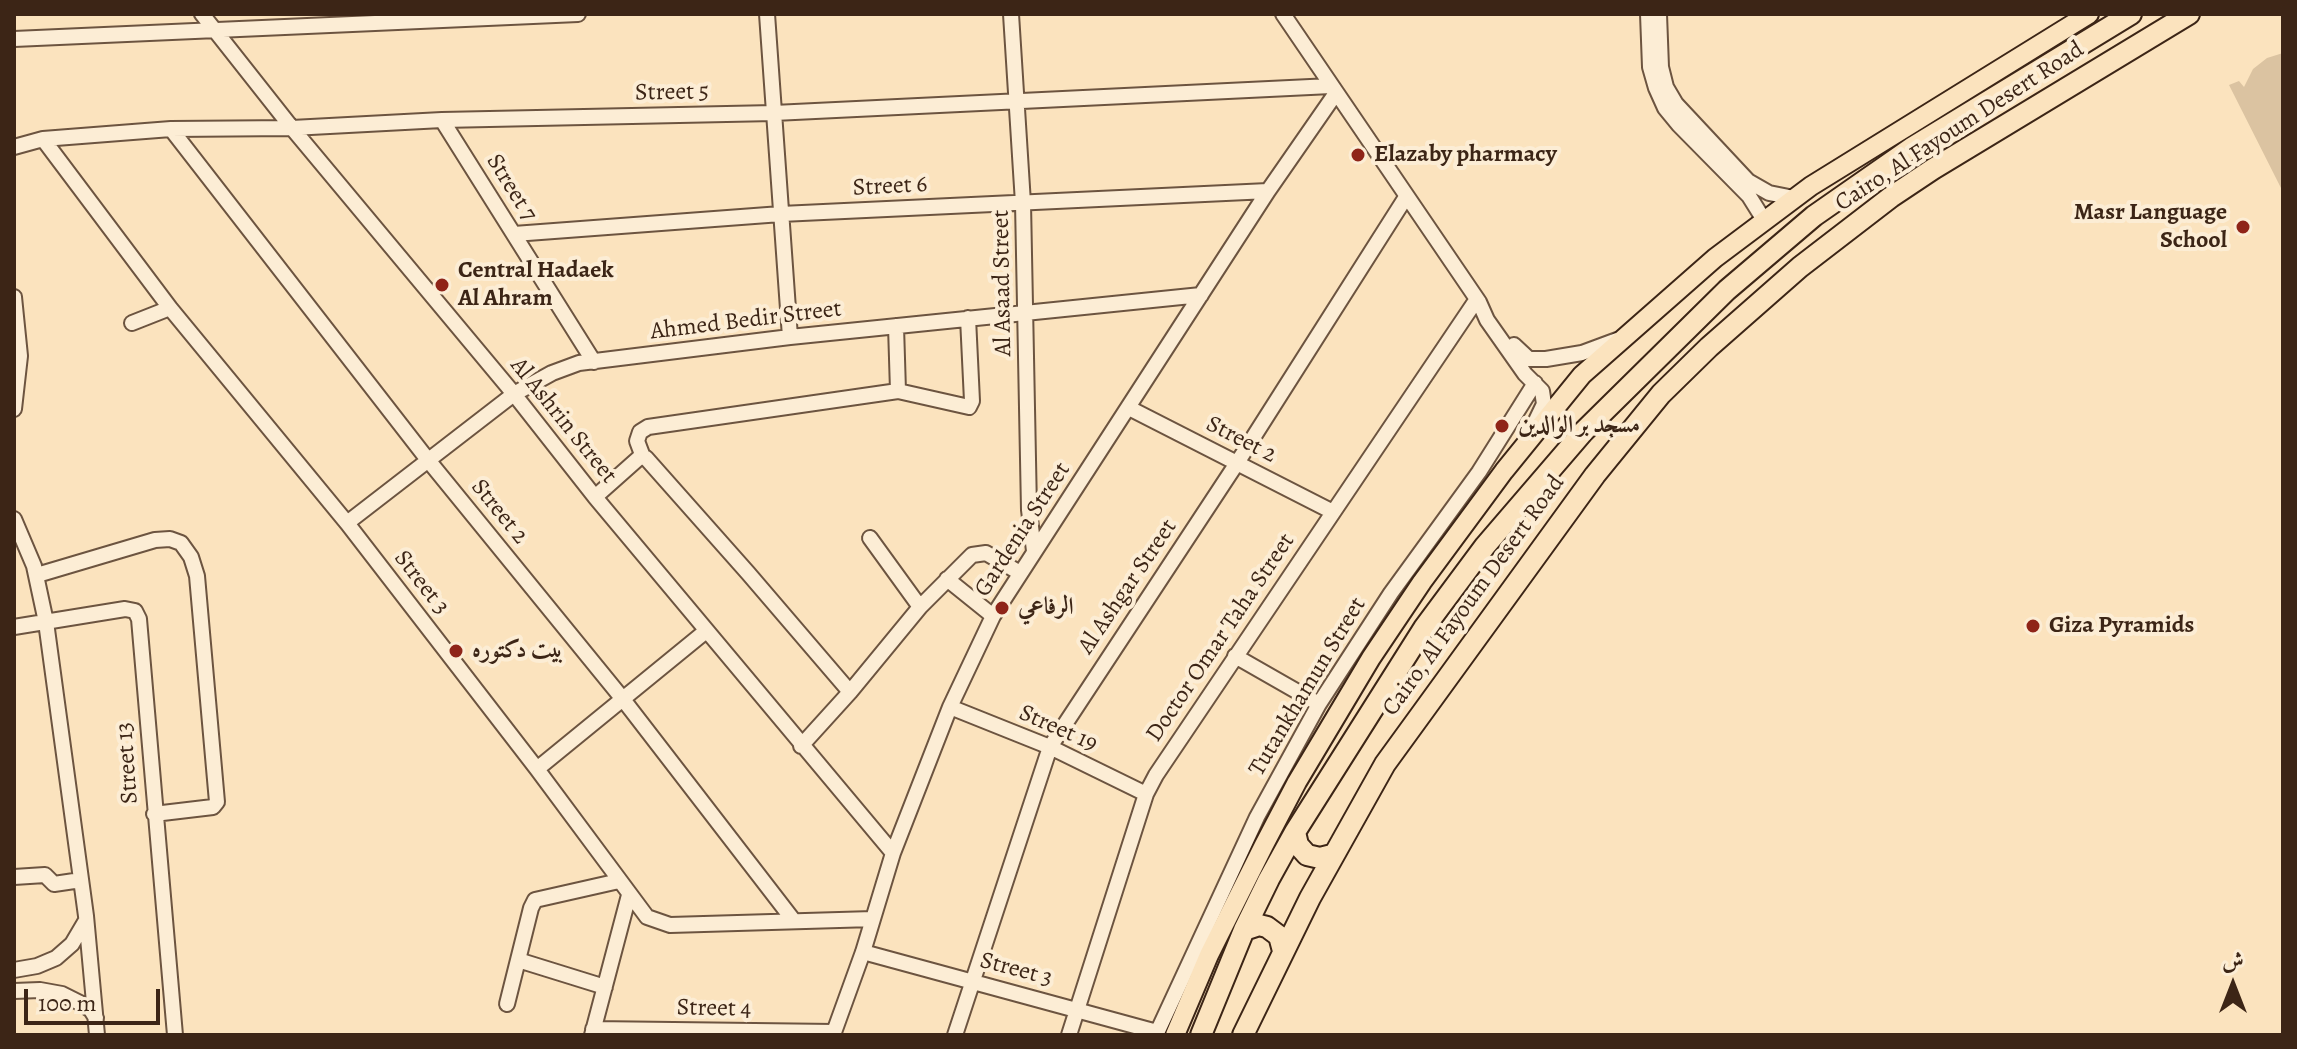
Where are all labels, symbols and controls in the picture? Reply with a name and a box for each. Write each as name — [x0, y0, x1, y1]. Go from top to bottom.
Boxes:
street label: Cairo, Al Fayoum Desert Road — [1830, 36, 2090, 218]
street label: Street 5 — [635, 78, 709, 108]
place label: Elazaby pharmacy — [1374, 141, 1557, 169]
marker: Elazaby pharmacy — [1349, 146, 1367, 164]
street label: Street 7 — [479, 149, 543, 227]
street label: Street 6 — [852, 171, 928, 203]
place label: Masr Language School — [2074, 199, 2227, 255]
street label: Al Asaad Street — [987, 209, 1019, 357]
marker: Masr Language School — [2234, 218, 2252, 236]
place label: Central Hadaek Al Ahram — [458, 257, 614, 313]
marker: Central Hadaek Al Ahram — [433, 276, 451, 294]
street label: Ahmed Bedir Street — [649, 295, 843, 347]
street label: Al Ashrin Street — [504, 352, 622, 490]
street label: Street 2 — [1201, 410, 1281, 470]
place label: مسجد بر الوالدين — [1518, 412, 1640, 440]
marker: مسجد بر الوالدين — [1493, 417, 1511, 435]
street label: Gardenia Street — [969, 457, 1077, 603]
street label: Cairo, Al Fayoum Desert Road — [1377, 470, 1571, 722]
street label: Street 2 — [464, 474, 534, 550]
street label: Al Ashgar Street — [1072, 514, 1184, 660]
street label: Doctor Omar Taha Street — [1140, 528, 1302, 748]
street label: Street 3 — [387, 545, 455, 621]
street label: Tutankhamun Street — [1243, 592, 1373, 782]
place label: الرفاعي — [1018, 594, 1074, 622]
marker: الرفاعي — [993, 599, 1011, 617]
place label: Giza Pyramids — [2049, 612, 2194, 640]
marker: Giza Pyramids — [2024, 617, 2042, 635]
place label: بيت دكتوره — [472, 637, 563, 665]
marker: بيت دكتوره — [447, 642, 465, 660]
street label: Street 19 — [1014, 699, 1102, 759]
street label: Street 13 — [111, 721, 145, 805]
north arrow — [2193, 945, 2273, 1025]
text: ش — [2222, 946, 2244, 976]
street label: Street 3 — [977, 947, 1055, 993]
scale bar — [28, 973, 164, 1023]
text: 100 m — [38, 987, 97, 1019]
street label: Street 4 — [676, 994, 752, 1024]

